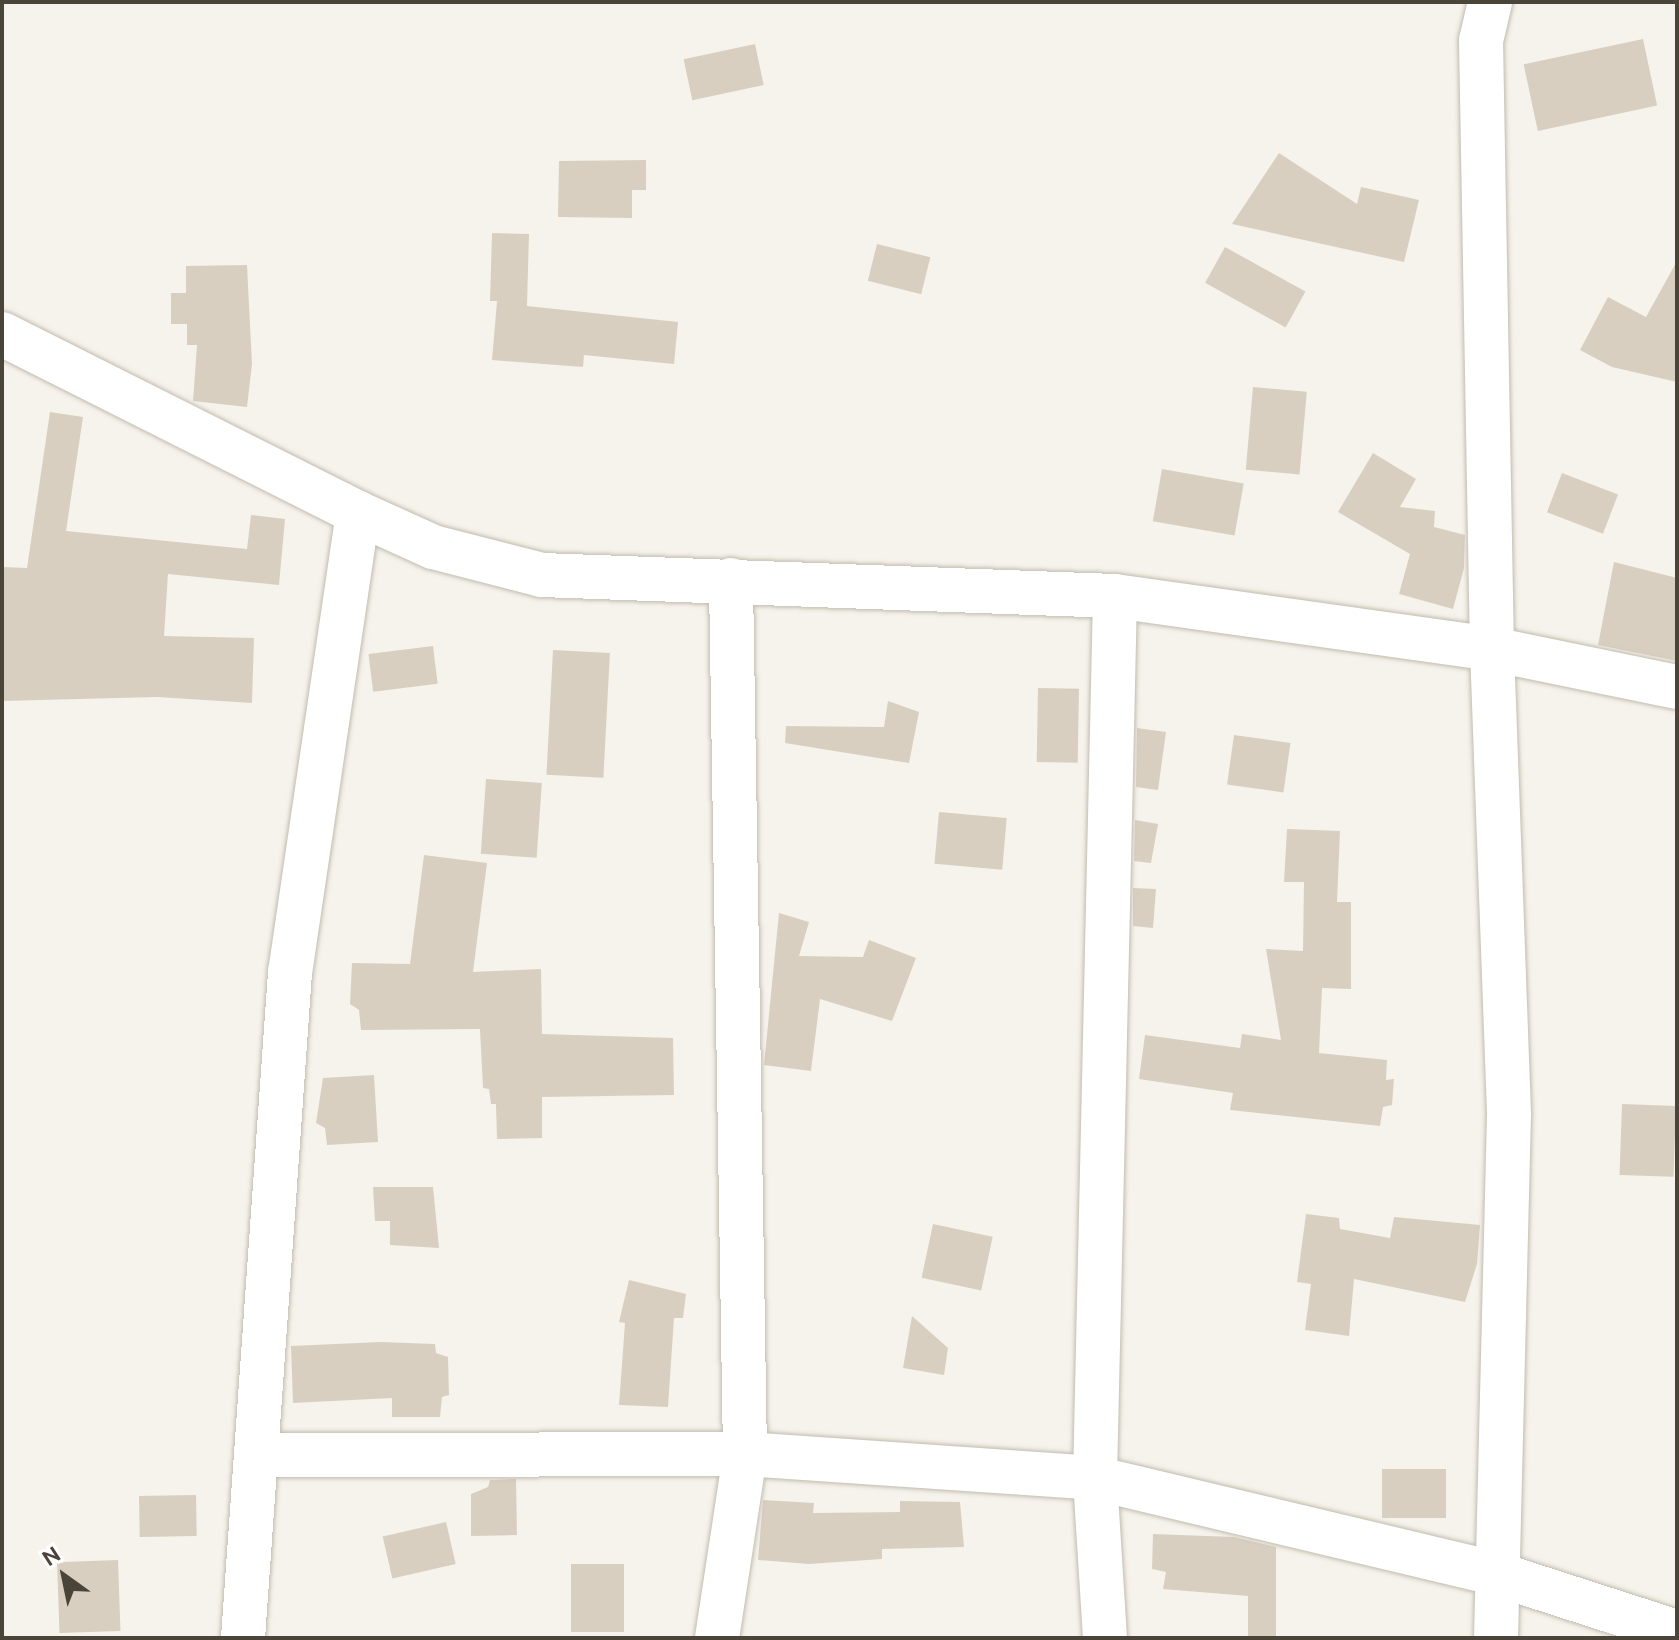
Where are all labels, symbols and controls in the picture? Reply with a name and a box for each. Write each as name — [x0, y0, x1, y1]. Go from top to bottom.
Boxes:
north arrow — [24, 1536, 104, 1616]
text: N — [37, 1541, 64, 1570]

